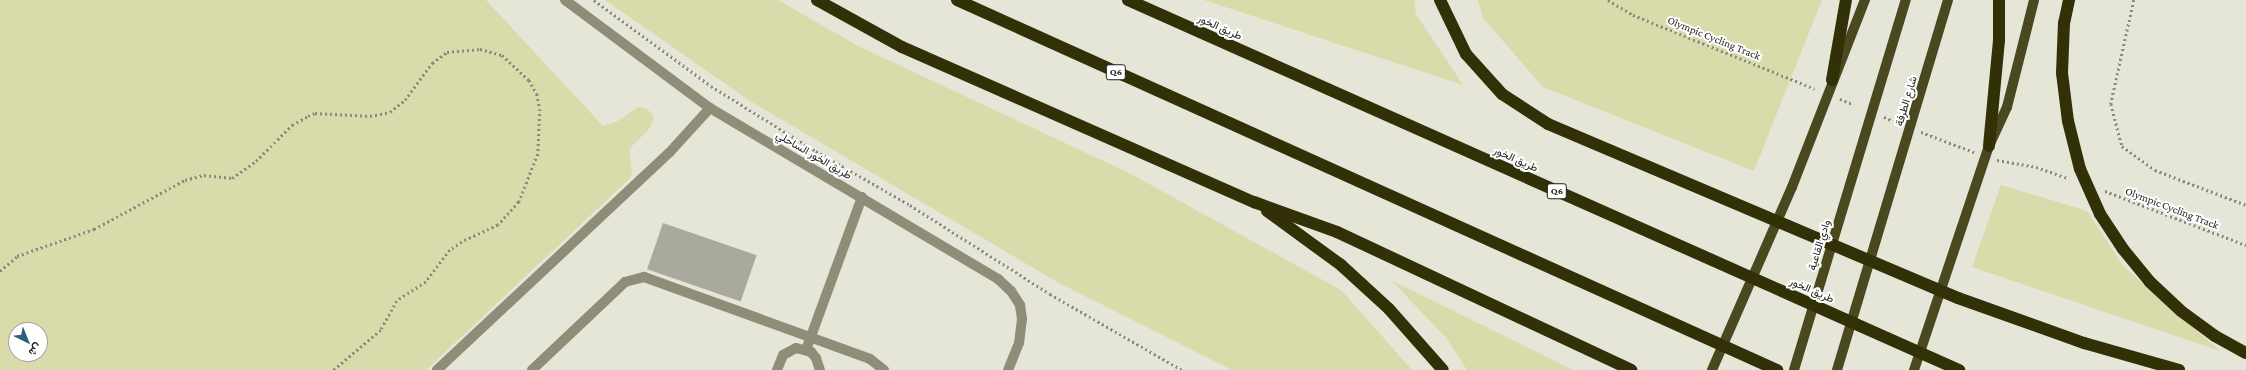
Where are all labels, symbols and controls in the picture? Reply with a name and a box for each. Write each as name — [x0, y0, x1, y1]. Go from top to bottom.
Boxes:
street label: طريق الخور — [1196, 11, 1244, 43]
street label: Olympic Cycling Track — [1666, 13, 1762, 63]
road number: Q6 — [1105, 64, 1127, 80]
street label: شارع الطرفة — [1892, 74, 1920, 128]
street label: طريق الخور الساحلي — [774, 128, 854, 182]
street label: طريق الخور — [1492, 143, 1540, 175]
road number: Q6 — [1546, 183, 1568, 199]
street label: Olympic Cycling Track — [2123, 184, 2221, 232]
street label: وادي القاعية — [1805, 218, 1833, 272]
street label: طريق الخور — [1788, 274, 1836, 306]
north arrow — [8, 322, 48, 362]
text: ش — [27, 341, 44, 359]

